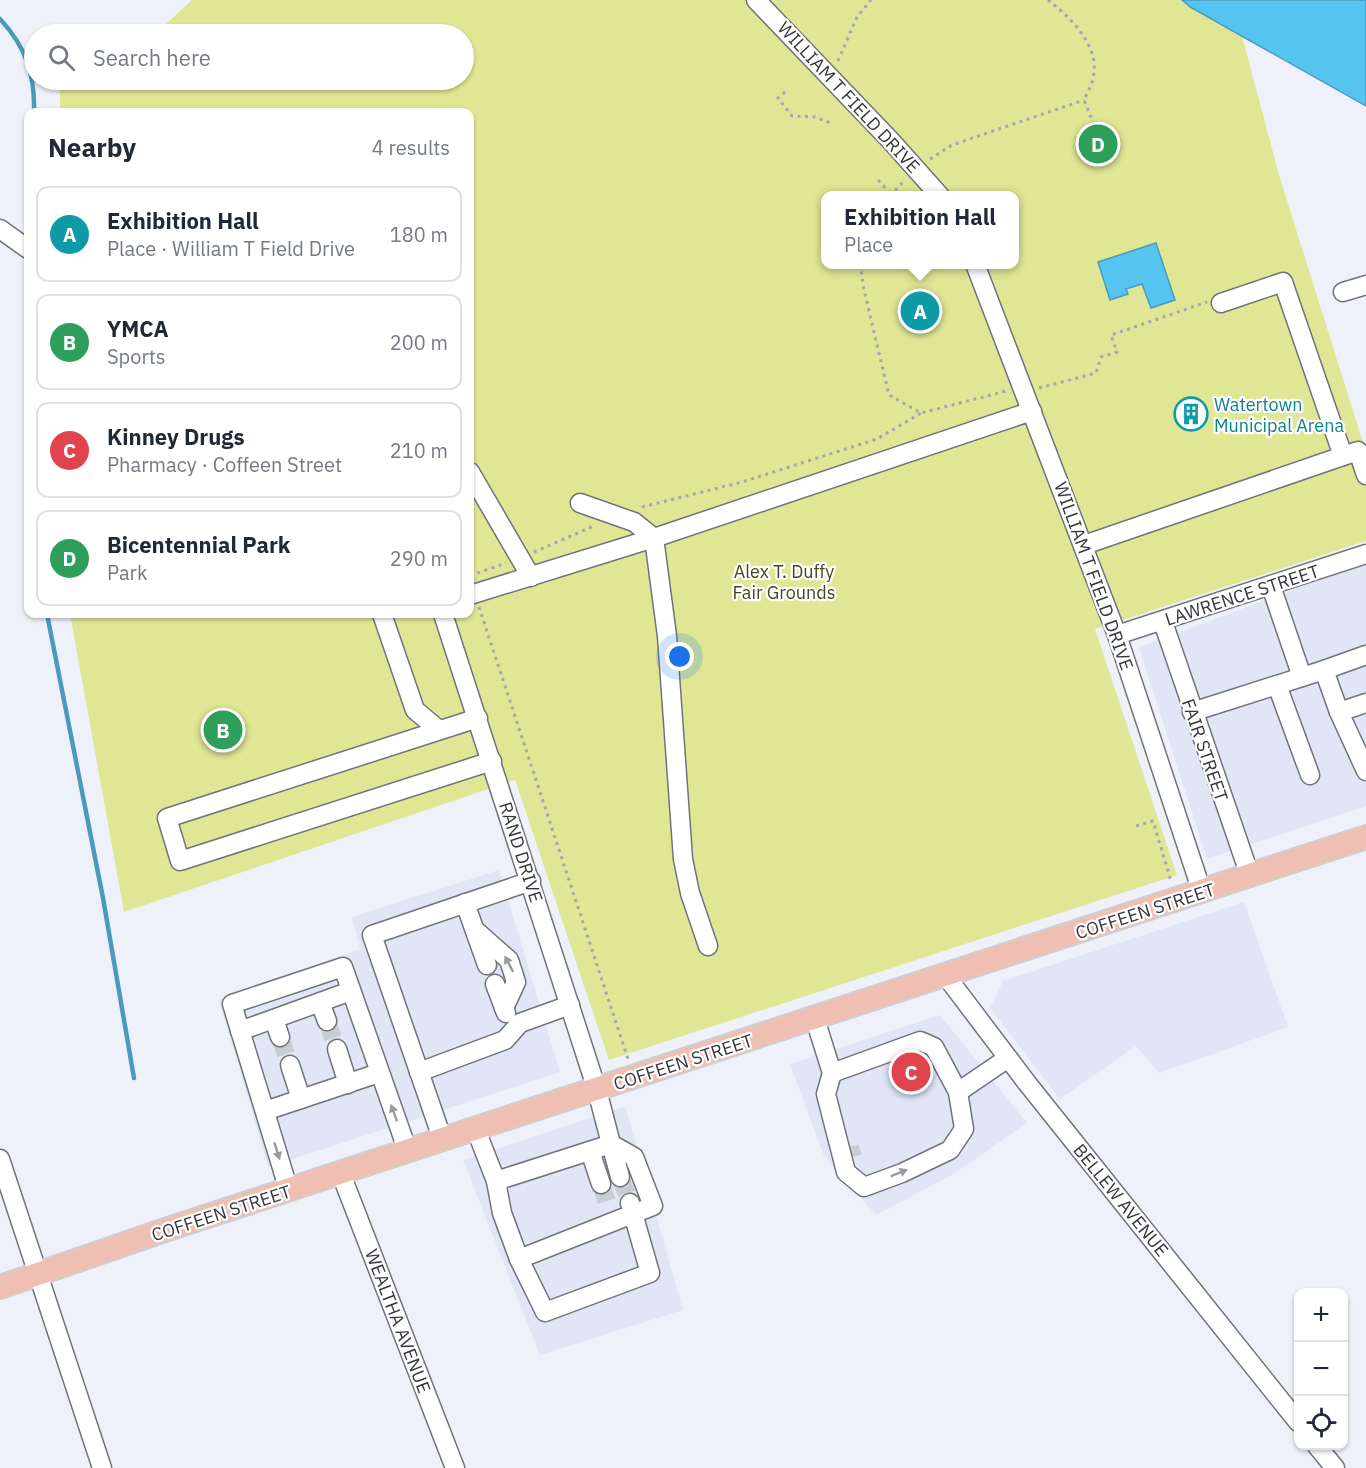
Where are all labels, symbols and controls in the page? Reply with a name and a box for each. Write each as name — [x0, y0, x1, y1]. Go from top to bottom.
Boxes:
street label: WILLIAM T FIELD DRIVE — [773, 16, 925, 178]
search box — [24, 24, 474, 90]
icon: search — [45, 41, 78, 74]
text: Search here — [93, 43, 211, 72]
pin: D — [1078, 122, 1118, 166]
text: Nearby — [48, 130, 136, 164]
text: 4 results — [372, 134, 450, 161]
popup — [821, 191, 1019, 269]
text: Exhibition Hall — [844, 202, 996, 231]
text: Exhibition Hall — [107, 206, 259, 235]
text: A — [63, 221, 76, 248]
text: 180 m — [390, 221, 448, 248]
text: Place — [844, 231, 893, 258]
text: Place · William T Field Drive — [107, 235, 355, 262]
pin: A — [900, 288, 940, 334]
text: YMCA — [107, 314, 169, 343]
text: B — [63, 329, 76, 356]
text: 200 m — [390, 329, 448, 356]
text: Sports — [107, 343, 166, 370]
place label: Watertown Municipal Arena — [1214, 393, 1344, 437]
building icon: Watertown Municipal Arena — [1173, 396, 1209, 432]
text: Kinney Drugs — [107, 422, 245, 451]
text: C — [63, 437, 76, 464]
text: 210 m — [390, 437, 448, 464]
text: Pharmacy · Coffeen Street — [107, 451, 342, 478]
street label: WILLIAM T FIELD DRIVE — [1049, 479, 1139, 673]
text: Bicentennial Park — [107, 530, 291, 559]
text: D — [63, 545, 76, 572]
text: 290 m — [390, 545, 448, 572]
text: Park — [107, 559, 147, 586]
street label: LAWRENCE STREET — [1162, 559, 1322, 631]
park label: Alex T. Duffy Fair Grounds — [732, 560, 836, 604]
your location — [665, 642, 694, 671]
street label: FAIR STREET — [1177, 696, 1233, 804]
pin: B — [204, 708, 242, 752]
street label: RAND DRIVE — [494, 799, 548, 905]
street label: COFFEEN STREET — [1072, 878, 1218, 944]
one-way arrow — [504, 955, 514, 973]
street label: COFFEEN STREET — [610, 1029, 756, 1095]
pin: C — [892, 1050, 930, 1094]
one-way arrow — [388, 1104, 398, 1122]
street label: BELLEW AVENUE — [1068, 1139, 1174, 1261]
one-way arrow — [273, 1142, 282, 1160]
one-way arrow — [891, 1168, 909, 1178]
street label: COFFEEN STREET — [148, 1180, 294, 1246]
street label: WEALTHA AVENUE — [360, 1246, 436, 1396]
map controls — [1294, 1288, 1348, 1450]
button: + — [1294, 1288, 1348, 1342]
button: − — [1294, 1342, 1348, 1396]
button: locate — [1294, 1396, 1348, 1450]

